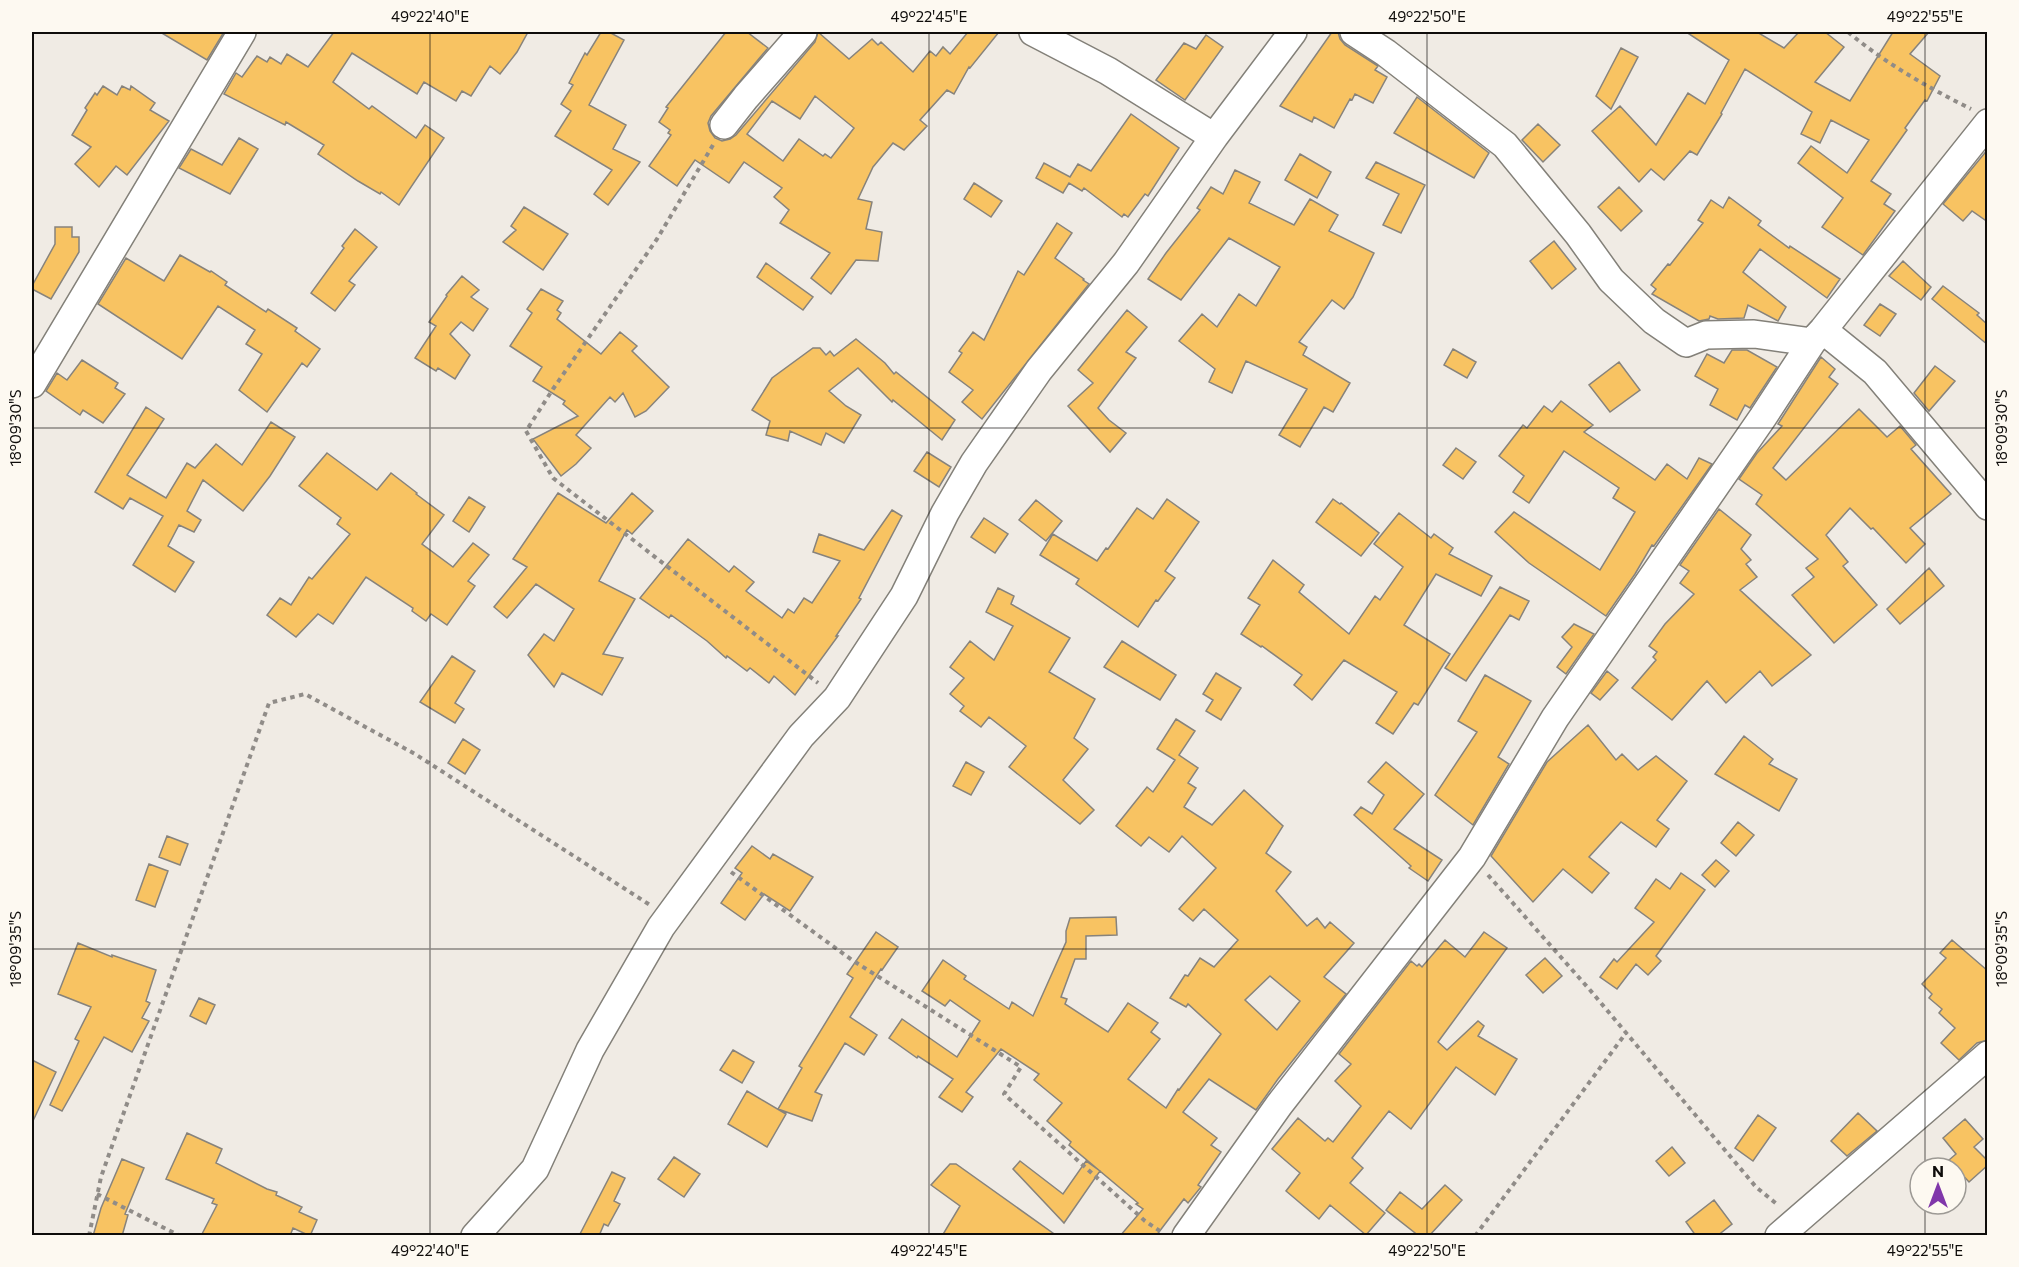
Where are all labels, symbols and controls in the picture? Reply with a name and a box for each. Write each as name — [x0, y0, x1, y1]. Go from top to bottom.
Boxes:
text: 49°22'40"E — [391, 7, 469, 25]
text: 49°22'45"E — [891, 7, 968, 25]
text: 49°22'50"E — [1388, 7, 1466, 25]
text: 49°22'55"E — [1887, 7, 1963, 25]
text: 18°09'30"S — [6, 389, 24, 467]
text: 18°09'30"S — [1992, 389, 2010, 467]
text: 18°09'35"S — [6, 911, 24, 987]
text: 18°09'35"S — [1992, 911, 2010, 987]
north arrow — [1908, 1156, 1968, 1216]
text: N — [1932, 1161, 1944, 1180]
text: 49°22'40"E — [391, 1241, 469, 1259]
text: 49°22'45"E — [891, 1241, 968, 1259]
text: 49°22'50"E — [1388, 1241, 1466, 1259]
text: 49°22'55"E — [1887, 1241, 1963, 1259]

